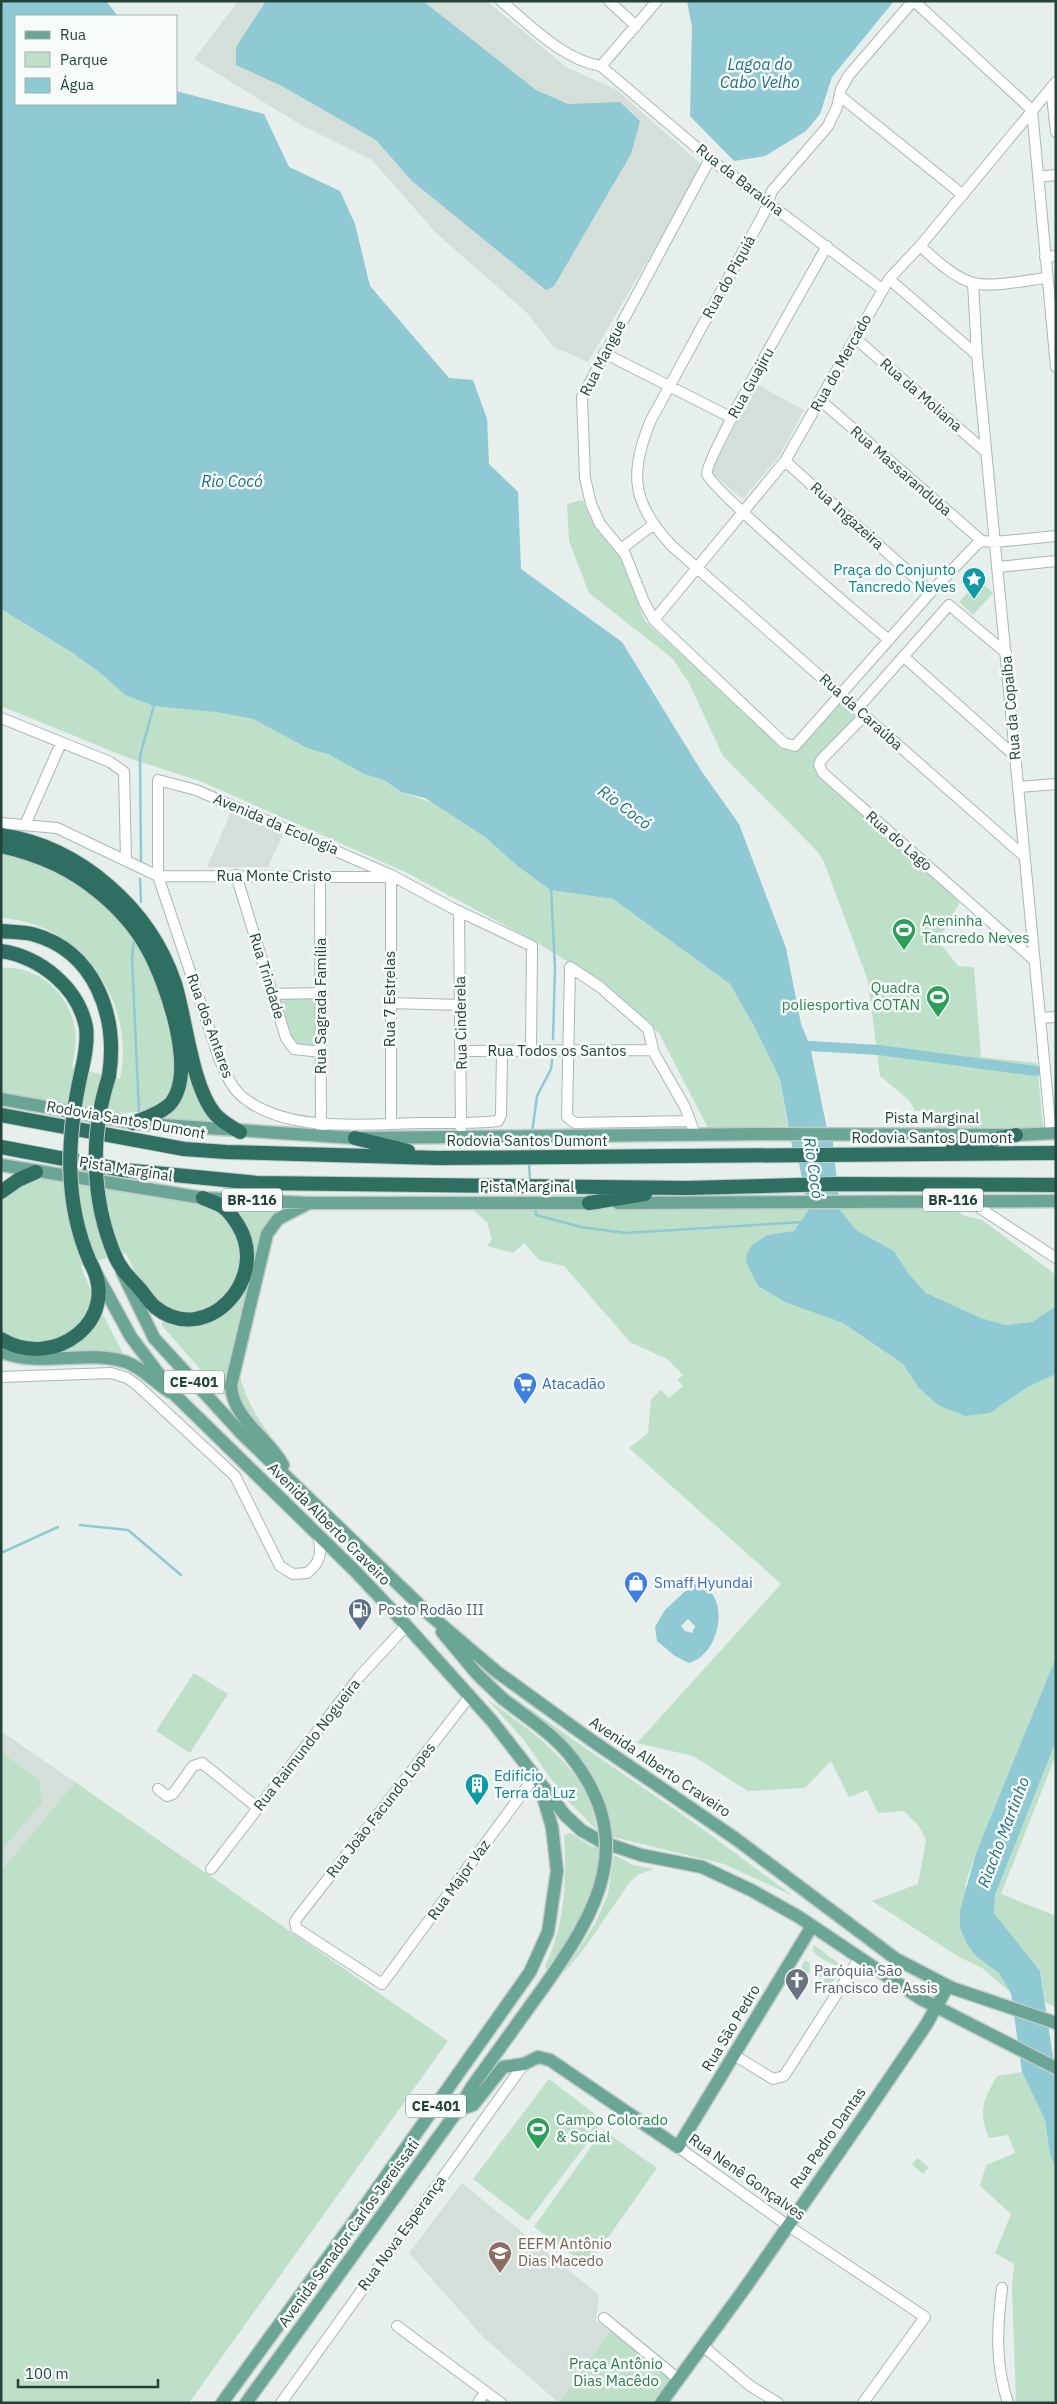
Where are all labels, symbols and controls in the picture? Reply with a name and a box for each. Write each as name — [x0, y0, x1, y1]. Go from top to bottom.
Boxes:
legend — [15, 15, 178, 105]
text: Rua — [60, 25, 86, 44]
text: Parque — [60, 50, 108, 69]
water label: Lagoa do Cabo Velho — [720, 54, 800, 92]
text: Água — [60, 75, 94, 94]
street label: Rua da Baraúna — [693, 139, 788, 220]
street label: Rua do Piquiá — [698, 232, 759, 322]
street label: Rua do Mercado — [806, 311, 875, 415]
street label: Rua Mangue — [575, 316, 630, 399]
street label: Rua Guajiru — [723, 344, 778, 422]
street label: Rua da Moliana — [876, 354, 966, 436]
street label: Rua Massaranduba — [847, 421, 956, 520]
water label: Rio Cocó — [201, 471, 263, 491]
street label: Rua Ingazeira — [807, 478, 888, 554]
place label: Praça do Conjunto Tancredo Neves — [833, 560, 956, 596]
place icon: Praça do Conjunto Tancredo Neves — [961, 566, 987, 600]
street label: Rua da Copaíba — [996, 655, 1025, 761]
street label: Rua da Caraúba — [816, 669, 907, 754]
water label: Rio Cocó — [594, 780, 656, 834]
street label: Avenida da Ecologia — [211, 789, 342, 859]
street label: Rua do Lago — [862, 807, 937, 875]
street label: Rua Monte Cristo — [216, 866, 332, 885]
place label: Areninha Tancredo Neves — [922, 911, 1029, 947]
sports icon: Areninha Tancredo Neves — [891, 917, 917, 951]
street label: Rua Trindade — [245, 931, 290, 1021]
street label: Rua Sagrada Família — [311, 938, 330, 1074]
street label: Rua 7 Estrelas — [380, 951, 399, 1047]
street label: Rua dos Antares — [183, 971, 238, 1081]
street label: Rua Cinderela — [450, 976, 471, 1070]
place label: Quadra poliesportiva COTAN — [782, 978, 920, 1014]
sports icon: Quadra poliesportiva COTAN — [925, 984, 951, 1018]
street label: Rua Todos os Santos — [487, 1041, 627, 1060]
street label: Rodovia Santos Dumont — [45, 1096, 207, 1143]
street label: Pista Marginal — [885, 1108, 979, 1127]
street label: Rodovia Santos Dumont — [852, 1128, 1013, 1147]
street label: Rodovia Santos Dumont — [447, 1131, 608, 1150]
water label: Rio Cocó — [800, 1136, 828, 1200]
street label: Pista Marginal — [78, 1152, 174, 1185]
street label: Pista Marginal — [480, 1177, 574, 1196]
road number: BR-116 — [222, 1188, 282, 1212]
road number: BR-116 — [923, 1188, 983, 1212]
road number: CE-401 — [164, 1370, 224, 1394]
supermarket icon: Atacadão — [512, 1371, 538, 1405]
place label: Atacadão — [542, 1374, 606, 1393]
street label: Avenida Alberto Craveiro — [264, 1458, 395, 1589]
shop icon: Smaff Hyundai — [623, 1570, 649, 1604]
place label: Smaff Hyundai — [654, 1573, 753, 1592]
fuel station icon: Posto Rodão III — [347, 1597, 373, 1631]
place label: Posto Rodão III — [378, 1600, 484, 1619]
street label: Rua Raimundo Nogueira — [249, 1675, 364, 1815]
street label: Avenida Alberto Craveiro — [586, 1712, 735, 1821]
street label: Rua João Facundo Lopes — [322, 1738, 439, 1881]
place label: Edifício Terra da Luz — [494, 1766, 575, 1802]
building icon: Edifício Terra da Luz — [464, 1772, 490, 1806]
water label: Riacho Martinho — [973, 1774, 1033, 1890]
street label: Rua Major Vaz — [423, 1836, 494, 1924]
place label: Paróquia São Francisco de Assis — [814, 1961, 938, 1997]
church icon: Paróquia São Francisco de Assis — [784, 1967, 810, 2001]
street label: Rua São Pedro — [697, 1981, 764, 2075]
street label: Rua Pedro Dantas — [785, 2083, 870, 2192]
road number: CE-401 — [406, 2094, 466, 2118]
place label: Campo Colorado & Social — [556, 2110, 668, 2146]
sports icon: Campo Colorado & Social — [525, 2116, 551, 2150]
street label: Rua Nenê Gonçalves — [685, 2129, 809, 2224]
street label: Avenida Senador Carlos Jereissati — [274, 2135, 423, 2331]
street label: Rua Nova Esperança — [353, 2171, 450, 2294]
place label: EEFM Antônio Dias Macedo — [518, 2234, 612, 2270]
school or university icon: EEFM Antônio Dias Macedo — [487, 2240, 513, 2274]
park label: Praça Antônio Dias Macêdo — [569, 2354, 663, 2390]
scale bar — [18, 2356, 158, 2388]
text: 100 m — [25, 2364, 69, 2383]

